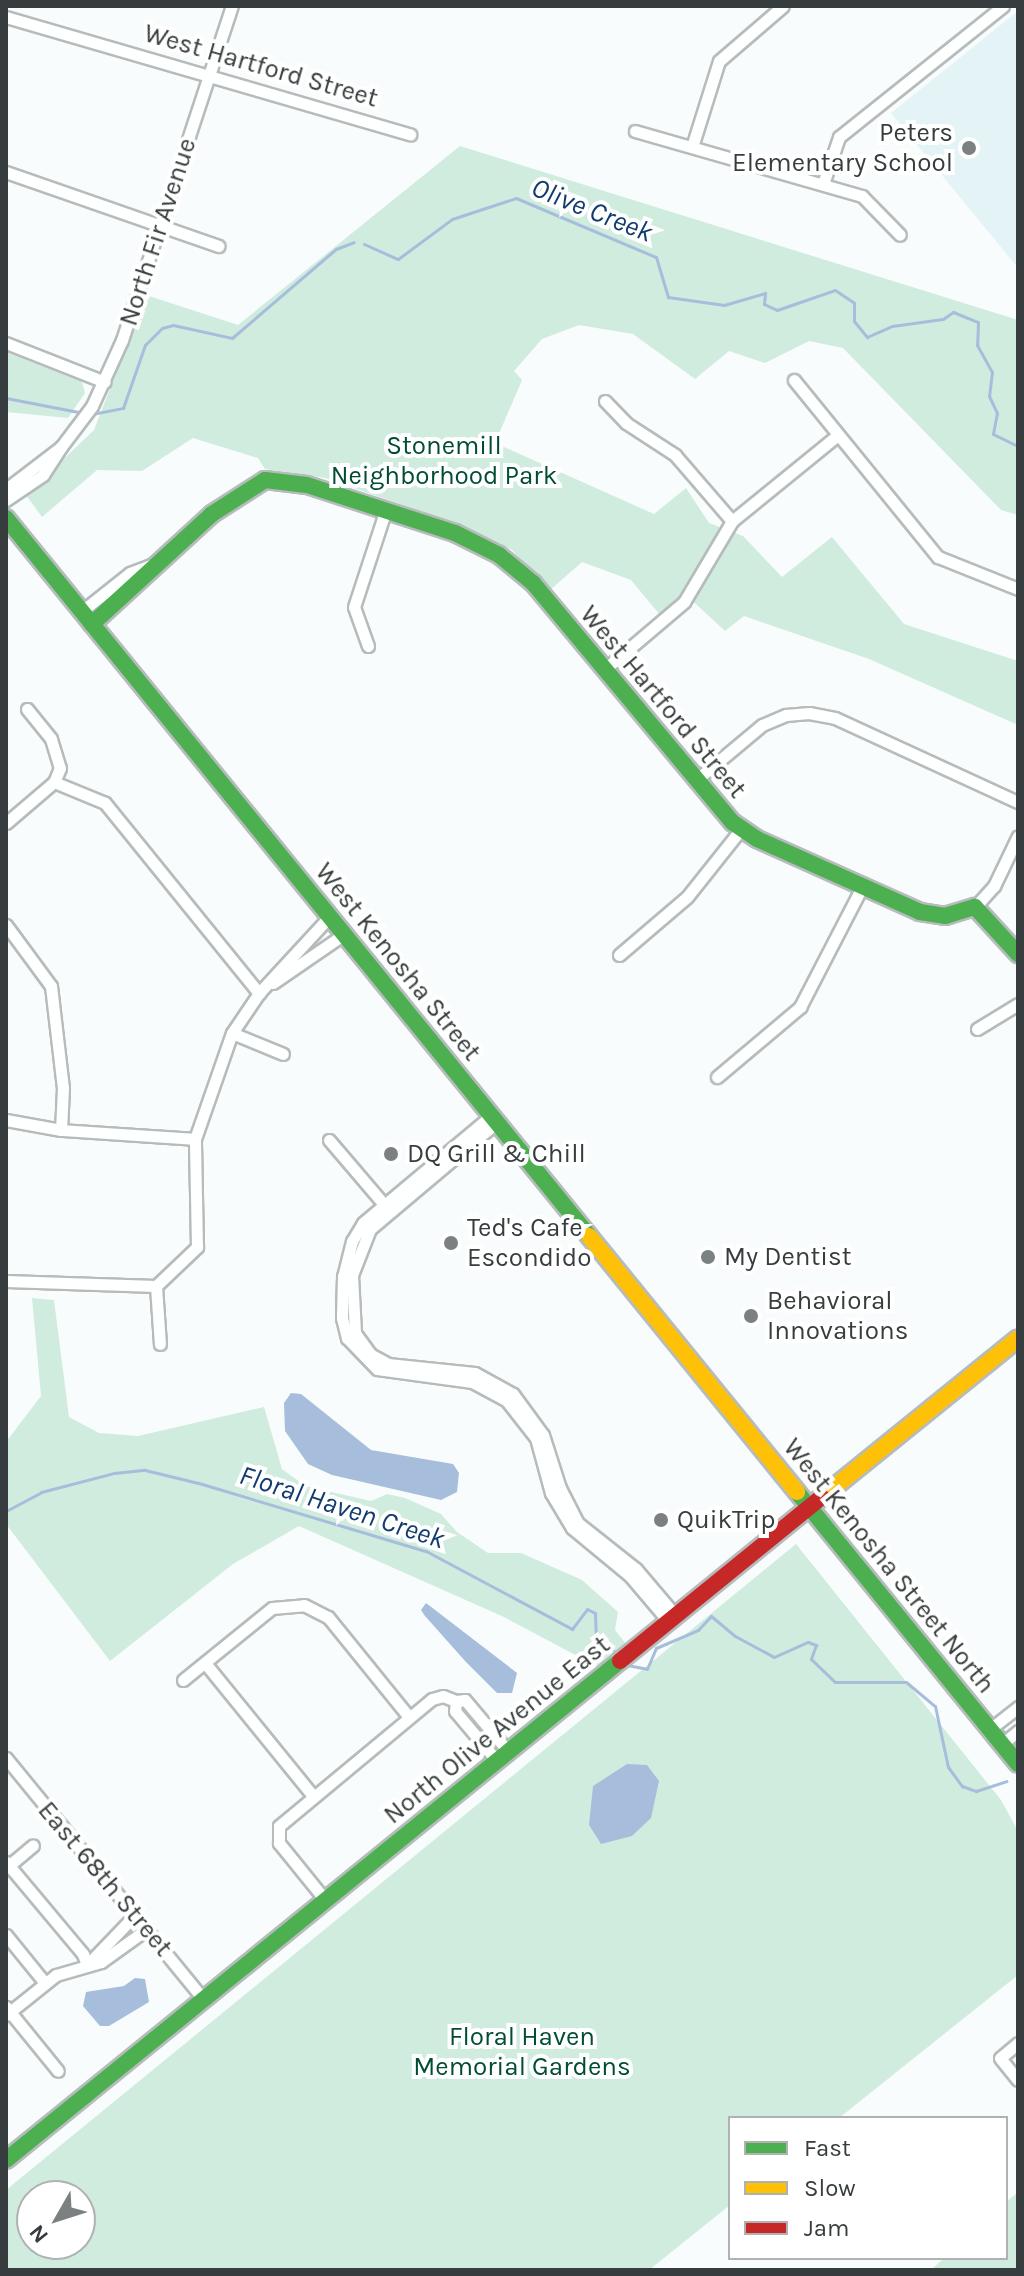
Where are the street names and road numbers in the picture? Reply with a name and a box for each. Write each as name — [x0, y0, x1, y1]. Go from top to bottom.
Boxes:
street label: West Hartford Street — [141, 18, 381, 114]
street label: North Fir Avenue — [113, 134, 203, 330]
street label: West Hartford Street — [573, 599, 753, 805]
street label: West Kenosha Street — [309, 857, 487, 1067]
street label: West Kenosha Street North — [777, 1432, 1001, 1700]
street label: North Olive Avenue East — [378, 1629, 616, 1831]
street label: East 68th Street — [31, 1795, 179, 1963]

